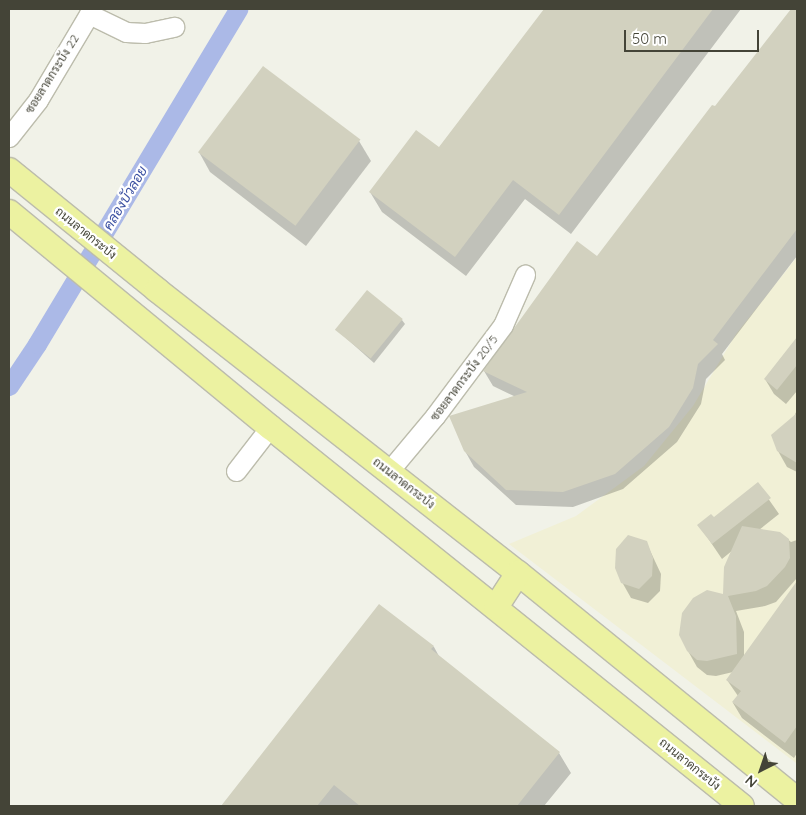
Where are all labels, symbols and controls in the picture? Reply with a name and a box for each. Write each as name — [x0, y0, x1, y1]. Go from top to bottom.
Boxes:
scale bar — [626, 20, 761, 52]
text: 50 m — [632, 29, 667, 48]
street label: ซอยลาดกระบัง 22 — [22, 32, 82, 116]
water label: คลองบัวลอย — [99, 163, 151, 233]
street label: ถนนลาดกระบัง — [53, 204, 119, 262]
street label: ซอยลาดกระบัง 20/5 — [427, 332, 501, 424]
street label: ถนนลาดกระบัง — [370, 454, 438, 512]
street label: ถนนลาดกระบัง — [657, 735, 723, 793]
north arrow — [736, 745, 786, 795]
text: N — [741, 771, 761, 791]

